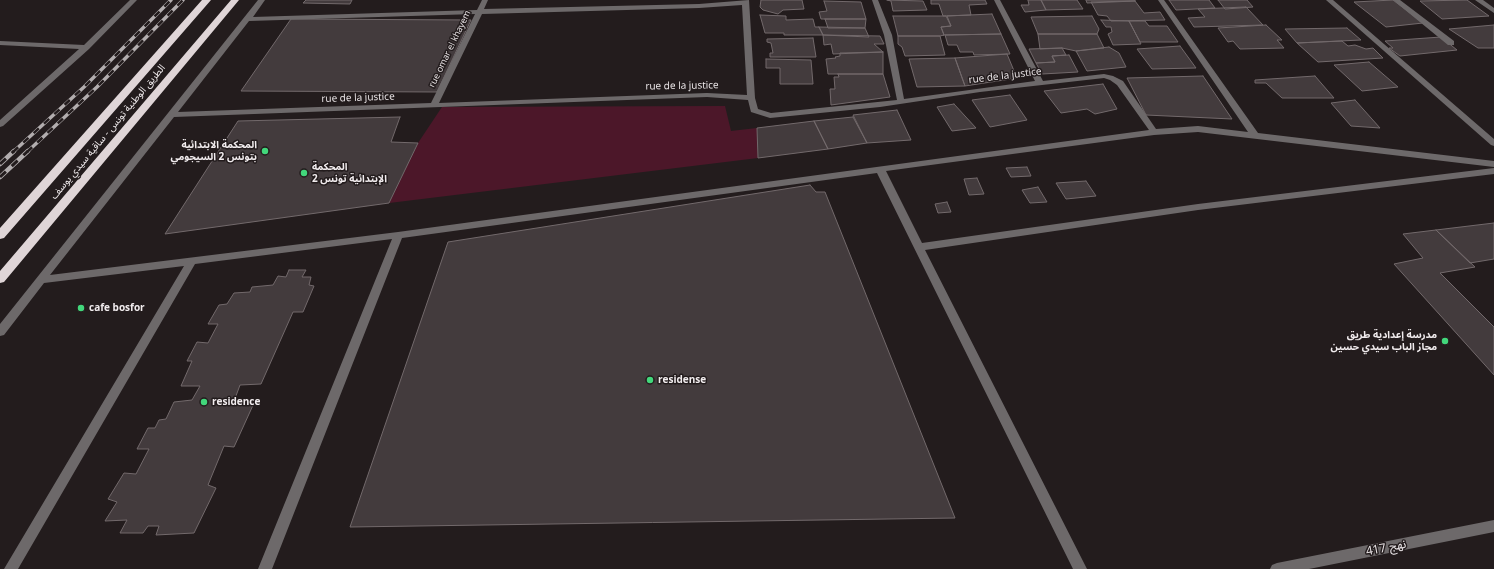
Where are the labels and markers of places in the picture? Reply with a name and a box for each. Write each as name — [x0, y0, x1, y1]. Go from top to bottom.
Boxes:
place label: المحكمة الابتدائية بتونس 2 السيجومي — [170, 139, 257, 162]
marker: المحكمة الابتدائية بتونس 2 السيجومي — [260, 146, 270, 156]
place label: المحكمة الإبتدائية تونس 2 — [312, 161, 387, 184]
marker: المحكمة الإبتدائية تونس 2 — [299, 168, 309, 178]
place label: cafe bosfor — [89, 302, 145, 314]
marker: cafe bosfor — [76, 303, 86, 313]
place label: مدرسة إعدادية طريق مجاز الباب سيدي حسين — [1330, 329, 1437, 352]
marker: مدرسة إعدادية طريق مجاز الباب سيدي حسين — [1440, 336, 1450, 346]
place label: residense — [658, 374, 706, 386]
marker: residense — [645, 375, 655, 385]
place label: residence — [212, 396, 260, 408]
marker: residence — [199, 397, 209, 407]

